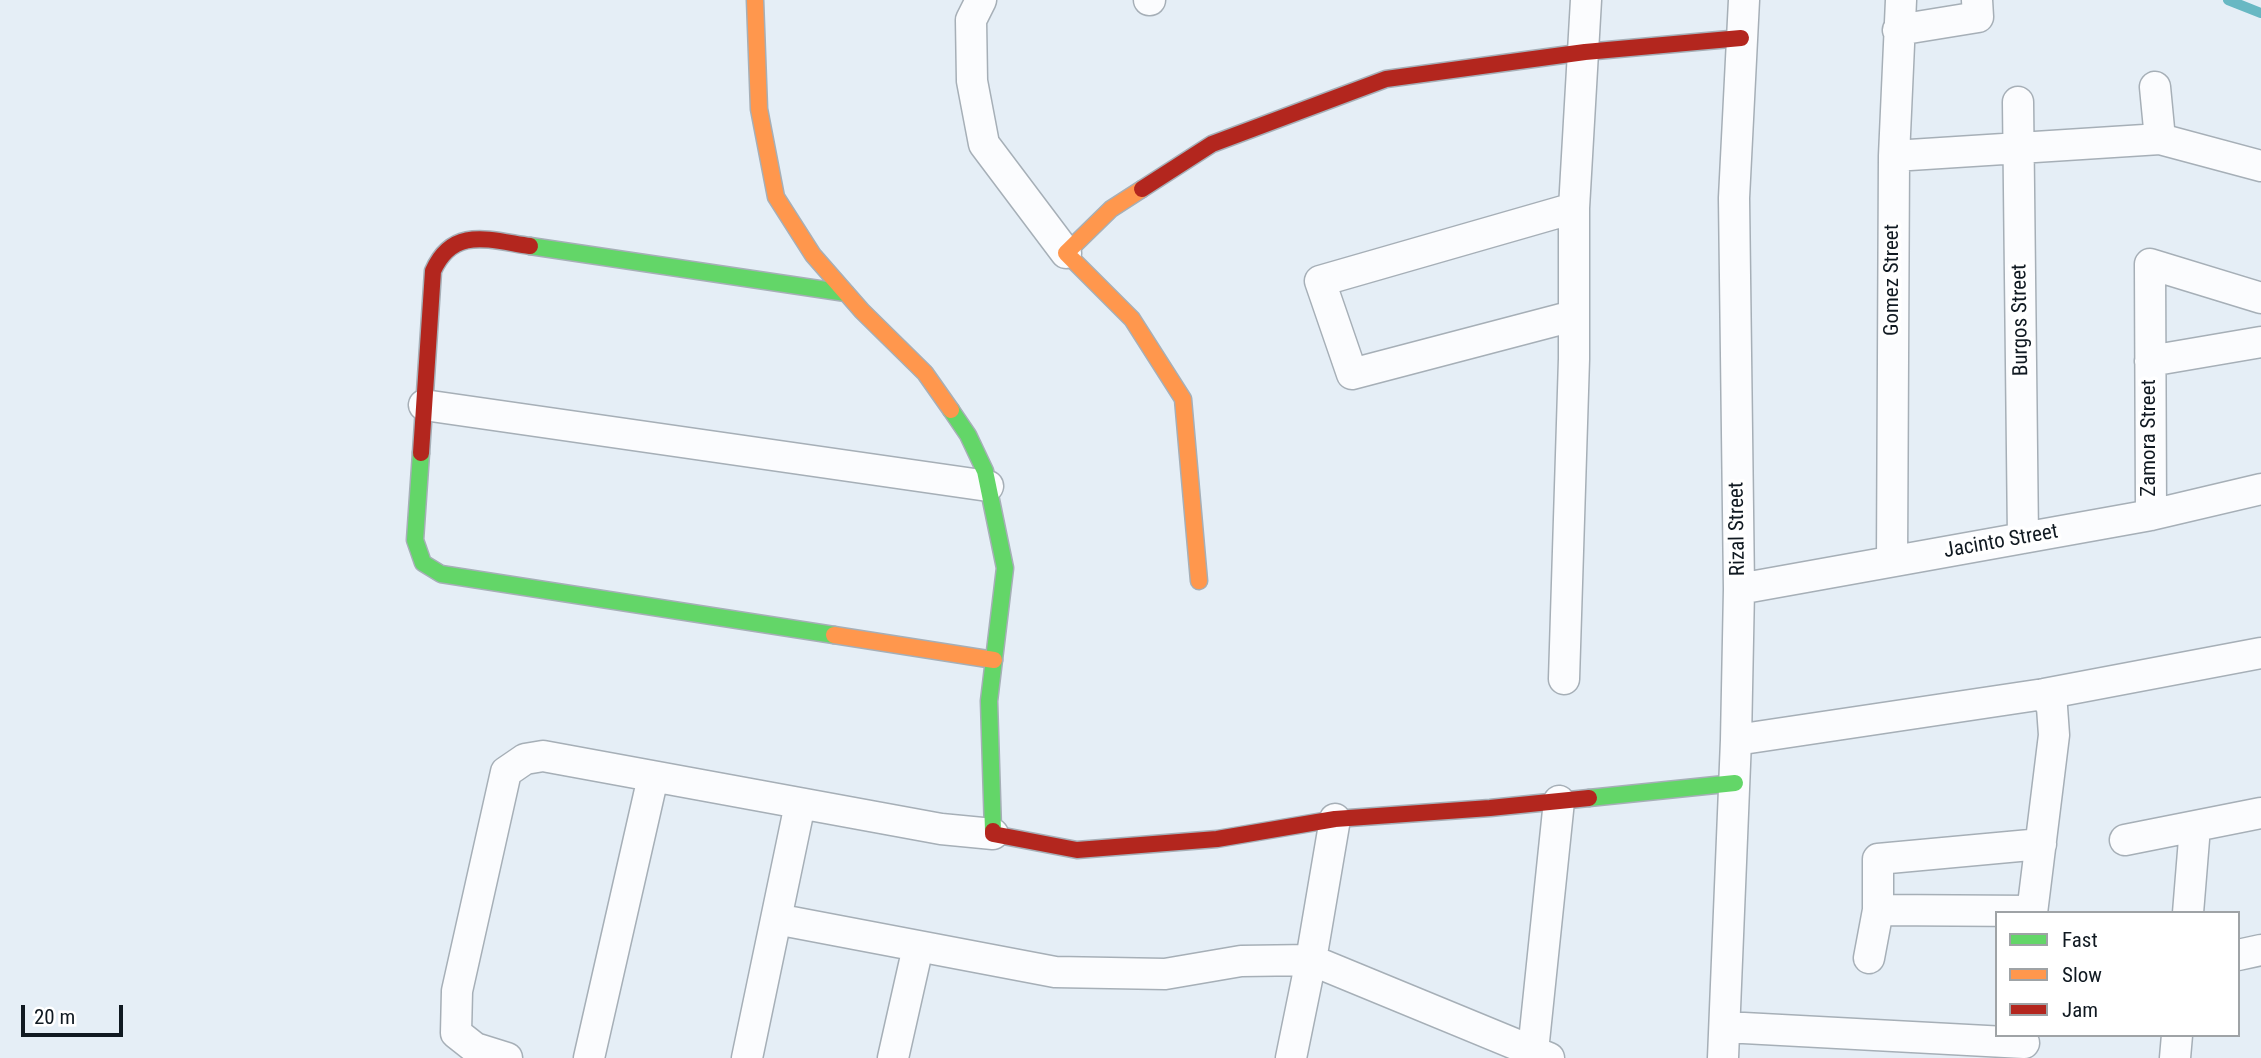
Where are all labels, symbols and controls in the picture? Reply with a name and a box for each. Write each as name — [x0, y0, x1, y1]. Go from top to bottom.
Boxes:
street label: Gomez Street — [1880, 224, 1906, 336]
street label: Burgos Street — [2007, 264, 2035, 376]
street label: Zamora Street — [2137, 379, 2163, 497]
street label: Rizal Street — [1725, 482, 1751, 576]
street label: Jacinto Street — [1942, 520, 2060, 564]
legend — [1995, 911, 2240, 1037]
text: Fast — [2062, 928, 2098, 952]
text: Slow — [2062, 963, 2102, 987]
scale bar — [24, 992, 126, 1036]
text: Jam — [2062, 998, 2098, 1022]
text: 20 m — [34, 1005, 75, 1029]

